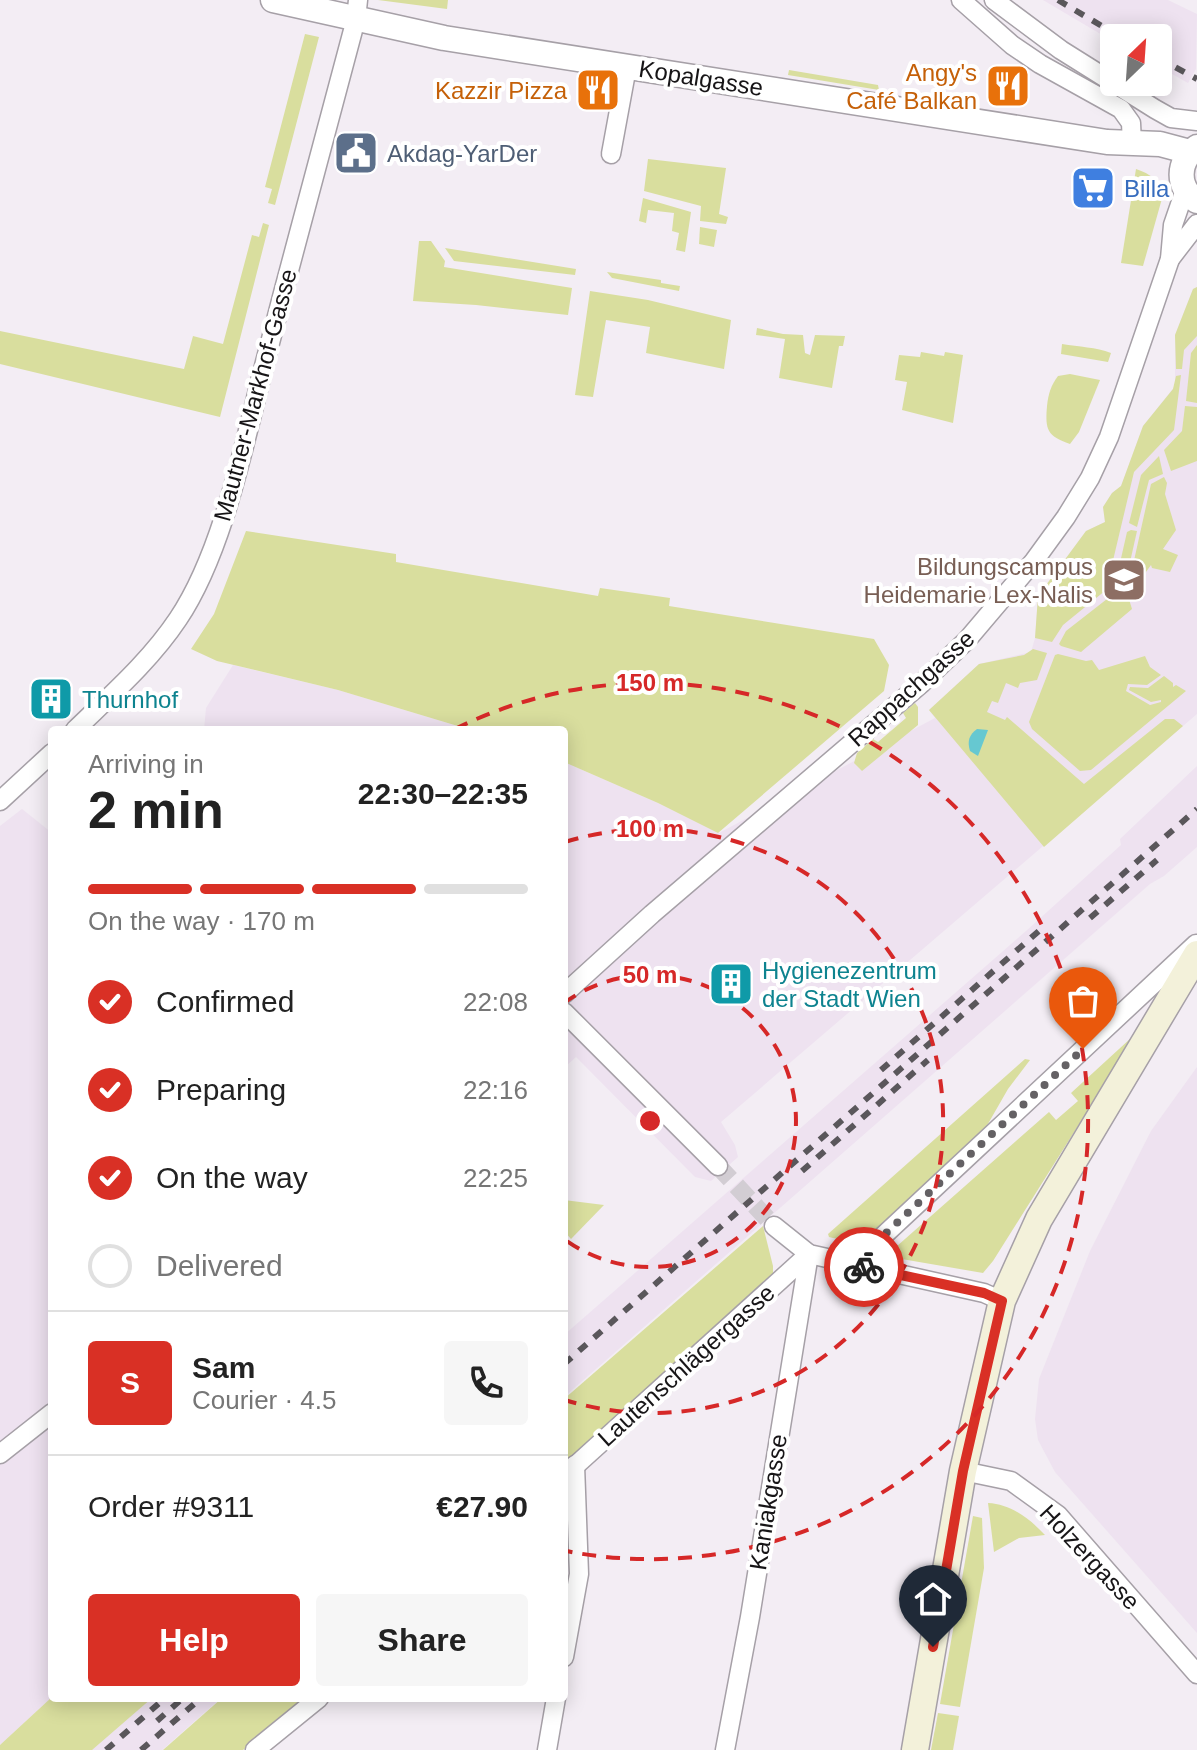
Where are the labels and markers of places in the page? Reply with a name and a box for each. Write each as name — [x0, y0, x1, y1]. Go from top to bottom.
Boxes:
place label: Angy's Café Balkan — [846, 59, 977, 114]
restaurant icon: Angy's Café Balkan — [984, 62, 1032, 110]
restaurant icon: Kazzir Pizza — [574, 66, 622, 114]
place label: Kazzir Pizza — [435, 77, 568, 104]
public building icon: Akdag-YarDer — [332, 129, 380, 177]
place label: Akdag-YarDer — [387, 140, 537, 167]
supermarket icon: Billa — [1069, 164, 1117, 212]
place label: Billa — [1124, 175, 1170, 202]
place label: Bildungscampus Heidemarie Lex-Nalis — [864, 553, 1093, 608]
school or university icon: Bildungscampus Heidemarie Lex-Nalis — [1100, 556, 1148, 604]
building icon: Thurnhof — [27, 675, 75, 723]
place label: Thurnhof — [82, 686, 178, 713]
place label: Hygienezentrum der Stadt Wien — [762, 957, 937, 1012]
building icon: Hygienezentrum der Stadt Wien — [707, 960, 755, 1008]
pin — [1049, 967, 1117, 1049]
centre of rings — [636, 1107, 664, 1135]
pin — [899, 1565, 967, 1647]

